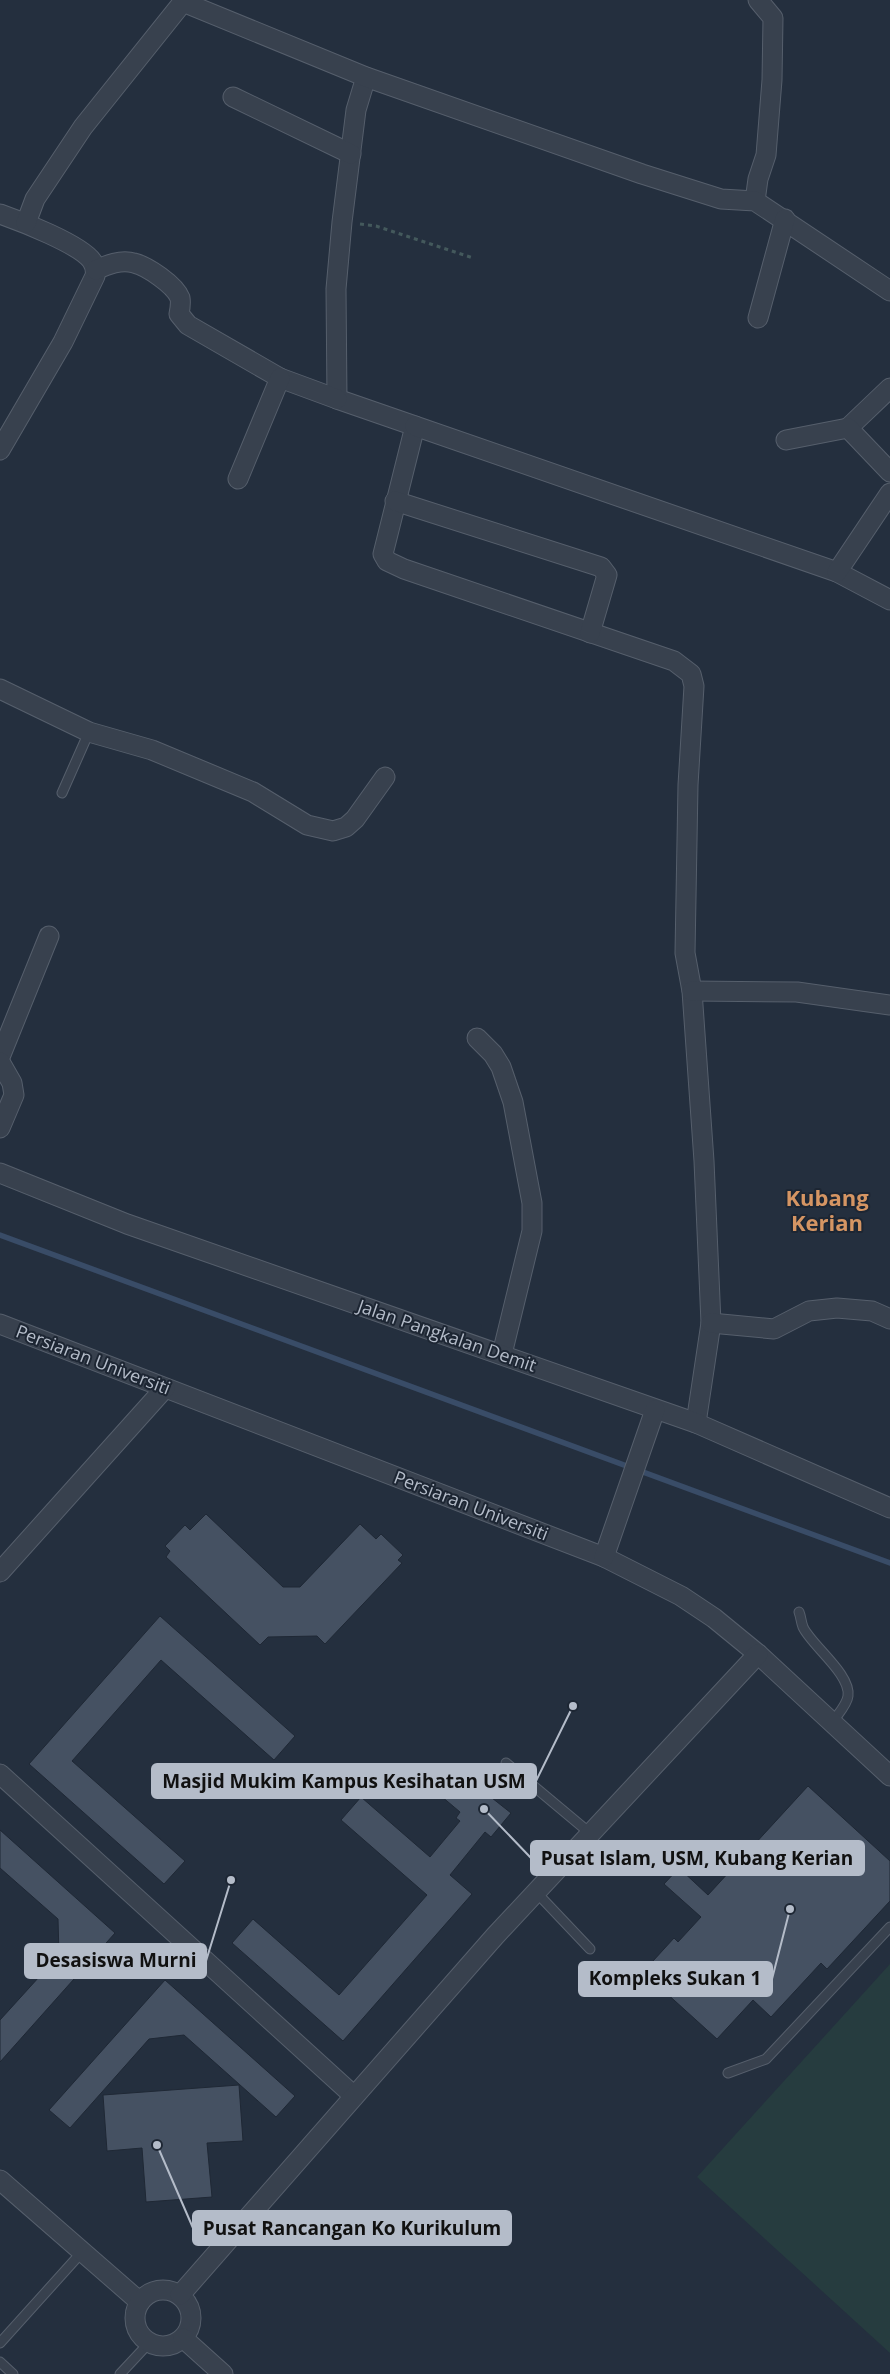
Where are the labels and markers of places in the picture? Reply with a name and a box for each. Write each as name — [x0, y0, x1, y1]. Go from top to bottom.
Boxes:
callout: Masjid Mukim Kampus Kesihatan USM — [152, 1764, 536, 1798]
callout: Pusat Islam, USM, Kubang Kerian — [531, 1841, 864, 1875]
callout: Desasiswa Murni — [25, 1944, 206, 1978]
callout: Kompleks Sukan 1 — [579, 1962, 772, 1996]
callout: Pusat Rancangan Ko Kurikulum — [193, 2211, 511, 2245]

